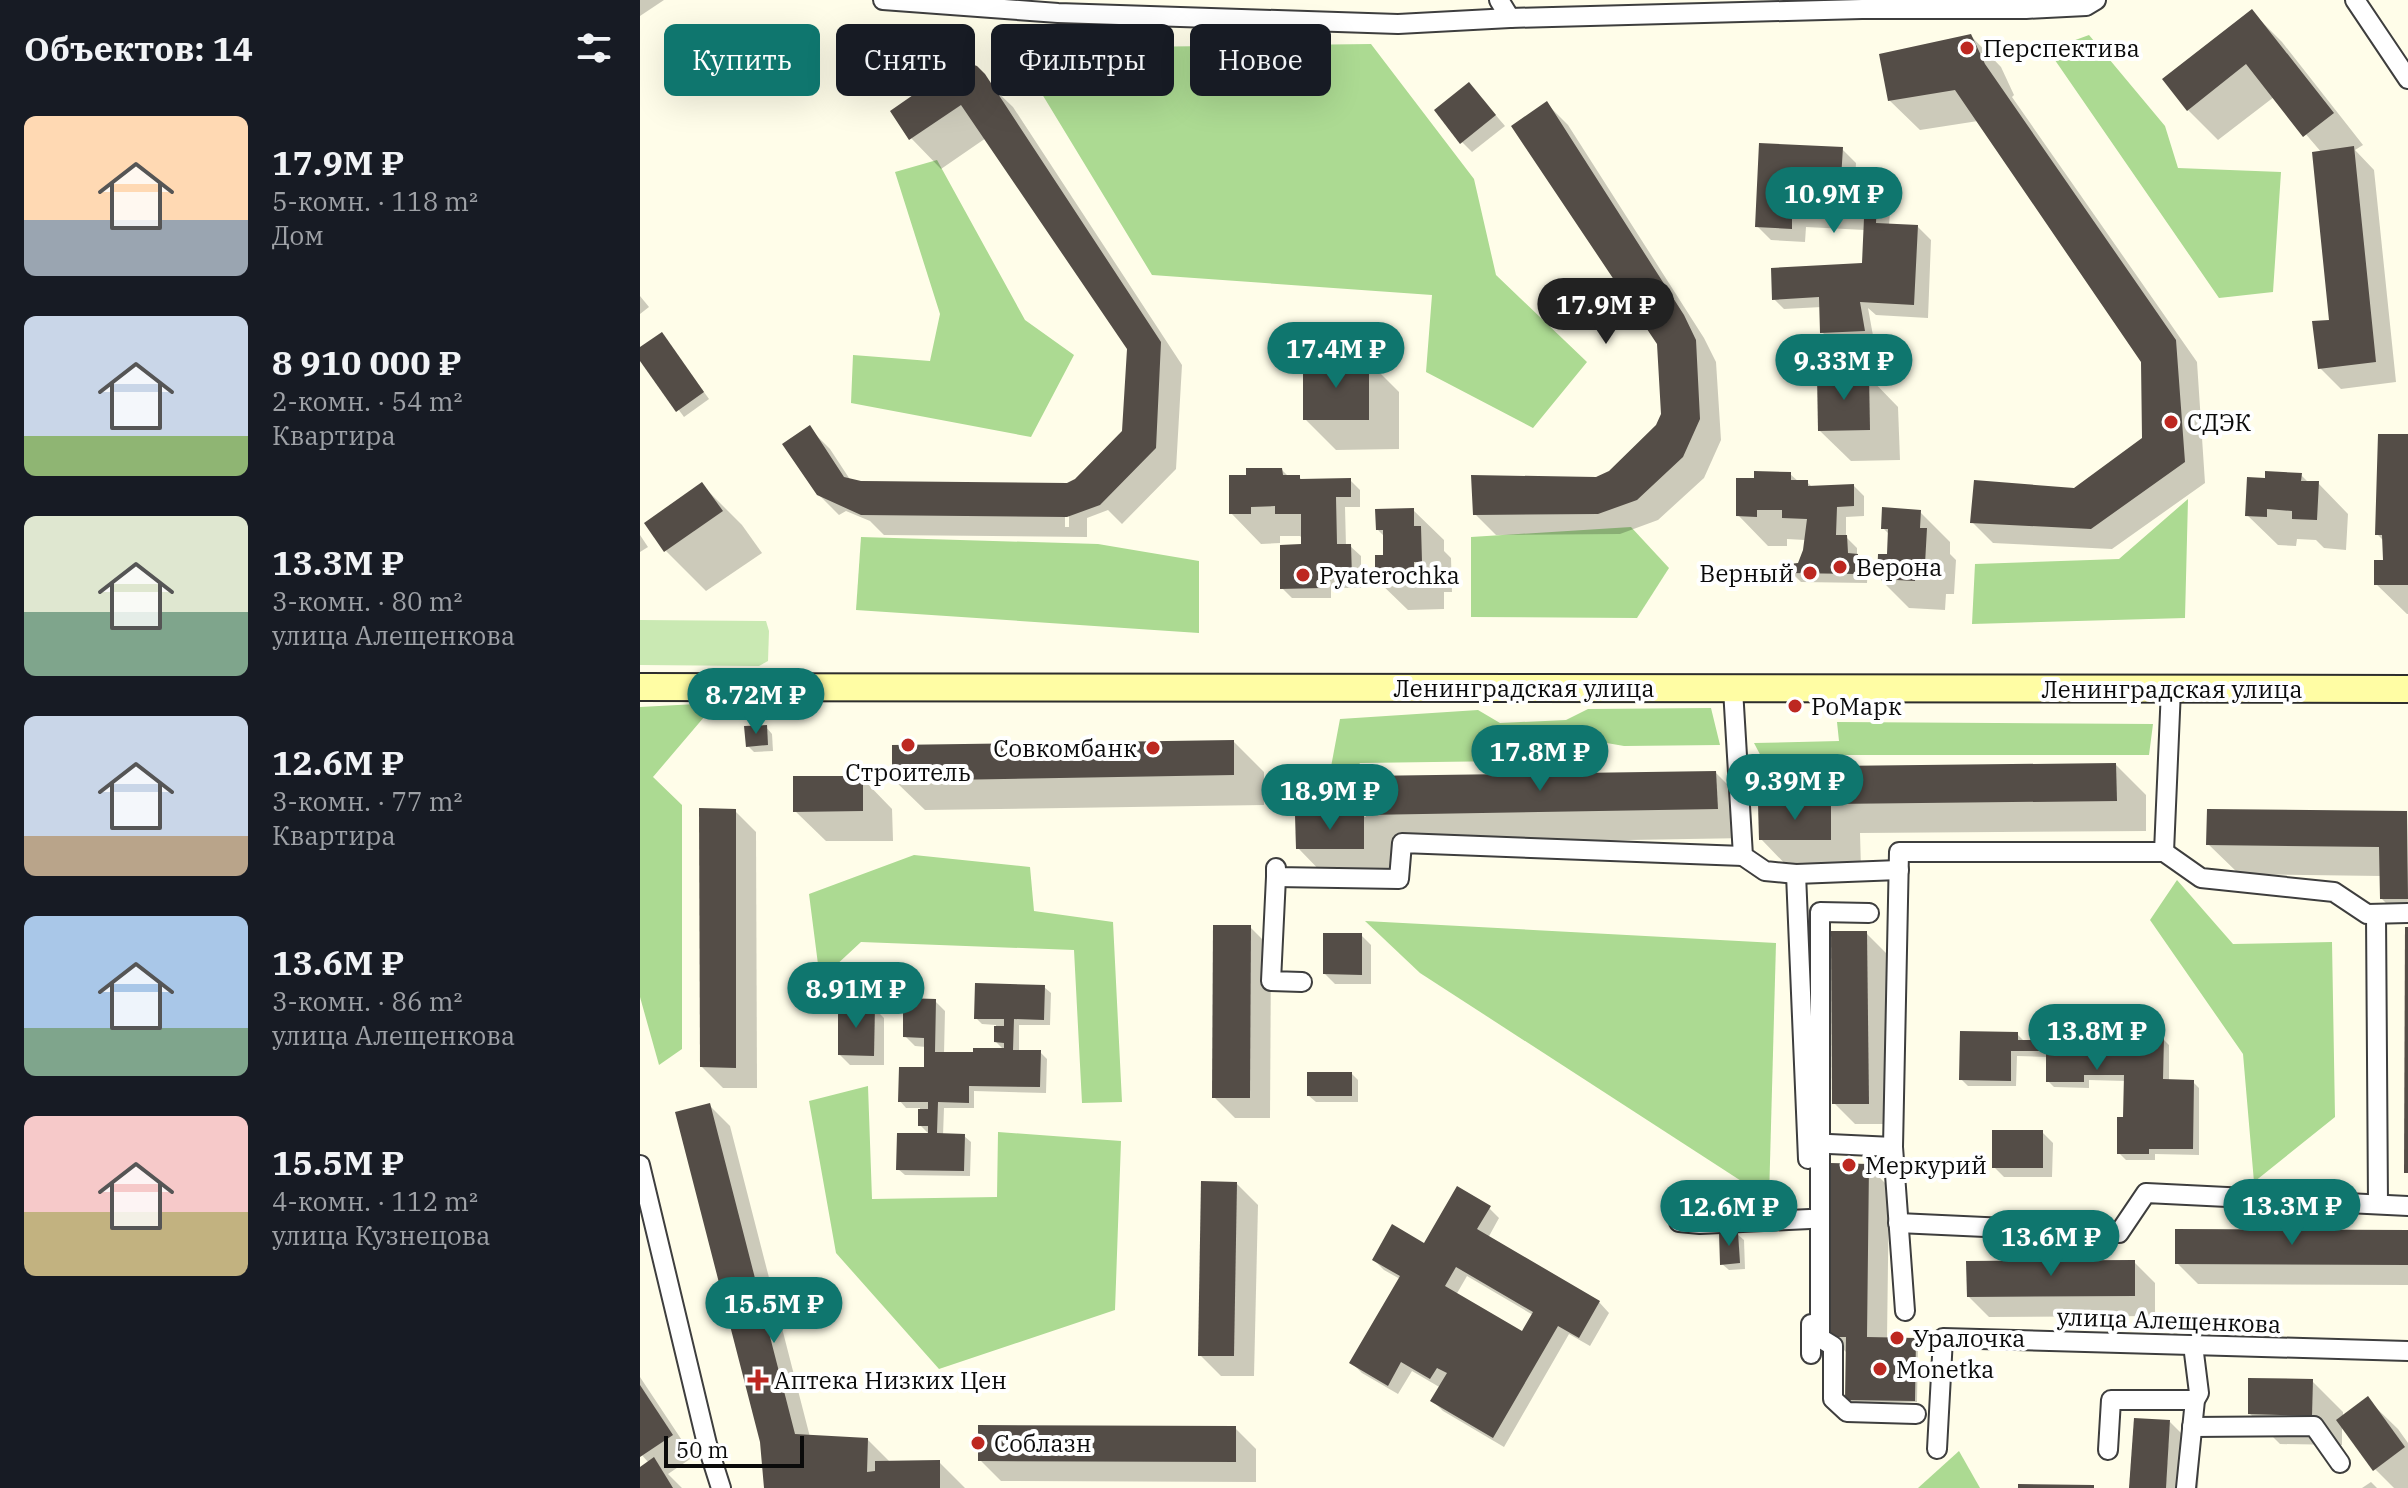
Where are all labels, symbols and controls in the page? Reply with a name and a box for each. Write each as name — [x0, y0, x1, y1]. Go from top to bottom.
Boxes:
chip: Купить — [664, 24, 820, 96]
chip: Снять — [836, 24, 975, 96]
chip: Фильтры — [991, 24, 1174, 96]
chip: Новое — [1190, 24, 1331, 96]
text: Объектов: 14 — [24, 26, 253, 70]
icon: filters — [572, 26, 616, 70]
place label: Перспектива — [1983, 32, 2140, 64]
marker: Перспектива — [1958, 39, 1976, 57]
text: 17.9M ₽ — [272, 140, 404, 184]
icon: home — [88, 148, 184, 244]
pin: 10.9M ₽ — [1760, 167, 1908, 235]
text: 10.9M ₽ — [1783, 176, 1885, 210]
text: 5-комн. · 118 m² — [272, 184, 478, 218]
text: Дом — [272, 218, 324, 252]
pin: 17.9M ₽ — [1532, 278, 1680, 346]
text: 17.9M ₽ — [1555, 287, 1657, 321]
pin: 17.4M ₽ — [1262, 322, 1410, 390]
text: 17.4M ₽ — [1285, 331, 1387, 365]
pin: 9.33M ₽ — [1770, 334, 1918, 402]
text: 8 910 000 ₽ — [272, 340, 462, 384]
text: 9.33M ₽ — [1793, 343, 1895, 377]
icon: home — [88, 348, 184, 444]
text: 2-комн. · 54 m² — [272, 384, 463, 418]
place label: СДЭК — [2187, 406, 2252, 438]
marker: СДЭК — [2162, 413, 2180, 431]
text: Квартира — [272, 418, 396, 452]
text: 13.3M ₽ — [272, 540, 404, 584]
icon: home — [88, 548, 184, 644]
place label: Верона — [1856, 551, 1942, 583]
place label: Верный — [1699, 557, 1794, 589]
marker: Верона — [1831, 558, 1849, 576]
place label: Pyaterochka — [1319, 559, 1460, 591]
marker: Верный — [1801, 564, 1819, 582]
marker: Pyaterochka — [1294, 566, 1312, 584]
text: 3-комн. · 80 m² — [272, 584, 463, 618]
text: улица Алещенкова — [272, 618, 515, 652]
pin: 8.72M ₽ — [682, 668, 830, 736]
street label: Ленинградская улица — [1393, 672, 1655, 704]
street label: Ленинградская улица — [2041, 673, 2303, 705]
text: 8.72M ₽ — [705, 677, 807, 711]
place label: РоМарк — [1811, 690, 1902, 722]
marker: РоМарк — [1786, 697, 1804, 715]
pin: 17.8M ₽ — [1466, 725, 1614, 793]
place label: Совкомбанк — [993, 732, 1137, 764]
text: 17.8M ₽ — [1489, 734, 1591, 768]
marker: Строитель — [899, 736, 917, 754]
marker: Совкомбанк — [1144, 739, 1162, 757]
text: 12.6M ₽ — [272, 740, 404, 784]
icon: home — [88, 748, 184, 844]
pin: 9.39M ₽ — [1721, 754, 1869, 822]
place label: Строитель — [845, 756, 971, 788]
text: 9.39M ₽ — [1744, 763, 1846, 797]
pin: 18.9M ₽ — [1256, 764, 1404, 832]
text: 18.9M ₽ — [1279, 773, 1381, 807]
text: 3-комн. · 77 m² — [272, 784, 463, 818]
text: Квартира — [272, 818, 396, 852]
text: 13.6M ₽ — [272, 940, 404, 984]
icon: home — [88, 948, 184, 1044]
pin: 8.91M ₽ — [782, 962, 930, 1030]
text: 8.91M ₽ — [805, 971, 907, 1005]
text: 3-комн. · 86 m² — [272, 984, 463, 1018]
pin: 13.8M ₽ — [2023, 1004, 2171, 1072]
text: 13.8M ₽ — [2046, 1013, 2148, 1047]
text: улица Алещенкова — [272, 1018, 515, 1052]
text: 15.5M ₽ — [272, 1140, 404, 1184]
icon: home — [88, 1148, 184, 1244]
place label: Меркурий — [1865, 1149, 1987, 1181]
marker: Меркурий — [1840, 1156, 1858, 1174]
pin: 13.3M ₽ — [2218, 1179, 2366, 1247]
pin: 12.6M ₽ — [1655, 1180, 1803, 1248]
text: 4-комн. · 112 m² — [272, 1184, 478, 1218]
text: 13.3M ₽ — [2241, 1188, 2343, 1222]
text: 12.6M ₽ — [1678, 1189, 1780, 1223]
pin: 13.6M ₽ — [1977, 1210, 2125, 1278]
text: улица Кузнецова — [272, 1218, 490, 1252]
text: 13.6M ₽ — [2000, 1219, 2102, 1253]
pin: 15.5M ₽ — [700, 1277, 848, 1345]
text: 15.5M ₽ — [723, 1286, 825, 1320]
street label: улица Алещенкова — [2056, 1300, 2282, 1340]
place label: Уралочка — [1913, 1322, 2025, 1354]
marker: Уралочка — [1888, 1329, 1906, 1347]
place label: Monetka — [1896, 1353, 1994, 1385]
marker: Monetka — [1871, 1360, 1889, 1378]
place label: Аптека Низких Цен — [774, 1364, 1007, 1396]
marker: Аптека Низких Цен — [749, 1371, 767, 1389]
place label: Соблазн — [994, 1427, 1092, 1459]
scale bar — [664, 1432, 804, 1468]
marker: Соблазн — [969, 1434, 987, 1452]
text: 50 m — [676, 1435, 728, 1464]

